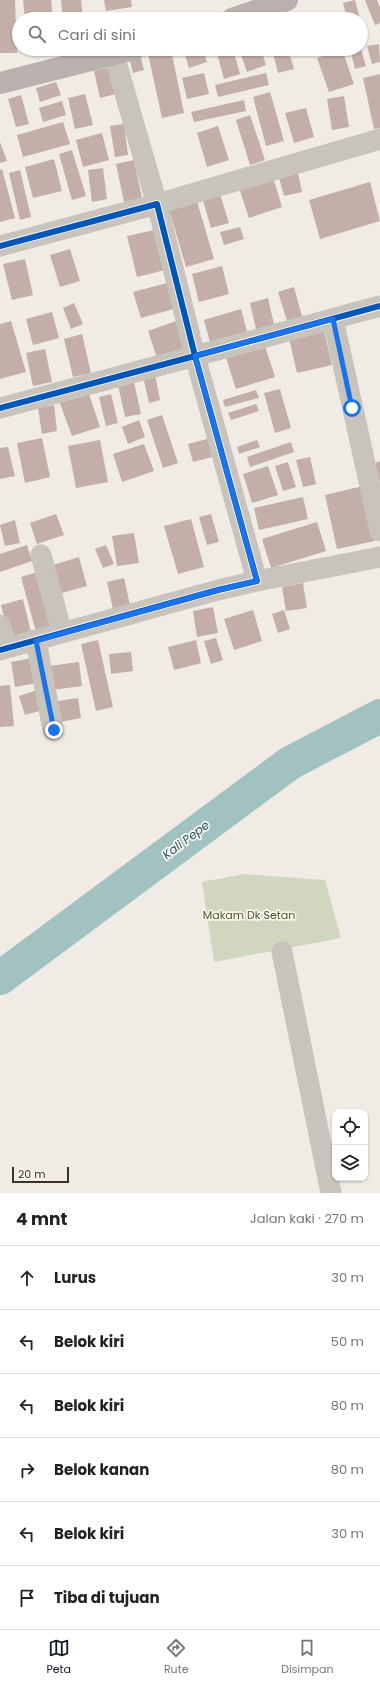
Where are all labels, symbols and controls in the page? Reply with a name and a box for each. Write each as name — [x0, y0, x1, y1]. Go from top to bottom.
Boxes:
search box — [12, 12, 368, 56]
icon: search — [26, 23, 48, 45]
text: Cari di sini — [58, 24, 136, 45]
route start — [343, 399, 361, 417]
route end — [45, 721, 63, 739]
water label: Kali Pepe — [159, 816, 213, 863]
park label: Makam Dk Setan — [203, 907, 295, 923]
map controls — [332, 1109, 368, 1181]
button: locate — [332, 1109, 368, 1145]
button: layers — [332, 1145, 368, 1181]
scale bar — [12, 1165, 69, 1184]
text: 20 m — [18, 1166, 46, 1182]
text: 4 mnt — [16, 1207, 67, 1231]
text: Jalan kaki · 270 m — [250, 1209, 364, 1228]
icon: ahead — [16, 1267, 38, 1289]
text: Lurus — [54, 1267, 96, 1288]
text: 30 m — [331, 1268, 364, 1287]
icon: left — [16, 1331, 38, 1353]
text: Belok kiri — [54, 1331, 124, 1352]
text: 50 m — [331, 1332, 364, 1351]
icon: left — [16, 1395, 38, 1417]
text: Belok kiri — [54, 1395, 124, 1416]
text: 80 m — [331, 1396, 364, 1415]
icon: right — [16, 1459, 38, 1481]
text: Belok kanan — [54, 1459, 149, 1480]
text: 80 m — [331, 1460, 364, 1479]
icon: left — [16, 1523, 38, 1545]
text: Belok kiri — [54, 1523, 124, 1544]
text: 30 m — [331, 1524, 364, 1543]
icon: arrive — [16, 1587, 38, 1609]
text: Tiba di tujuan — [54, 1587, 160, 1608]
tab: Peta — [46, 1637, 71, 1678]
tab: Rute — [164, 1637, 188, 1678]
tab: Disimpan — [281, 1637, 334, 1678]

